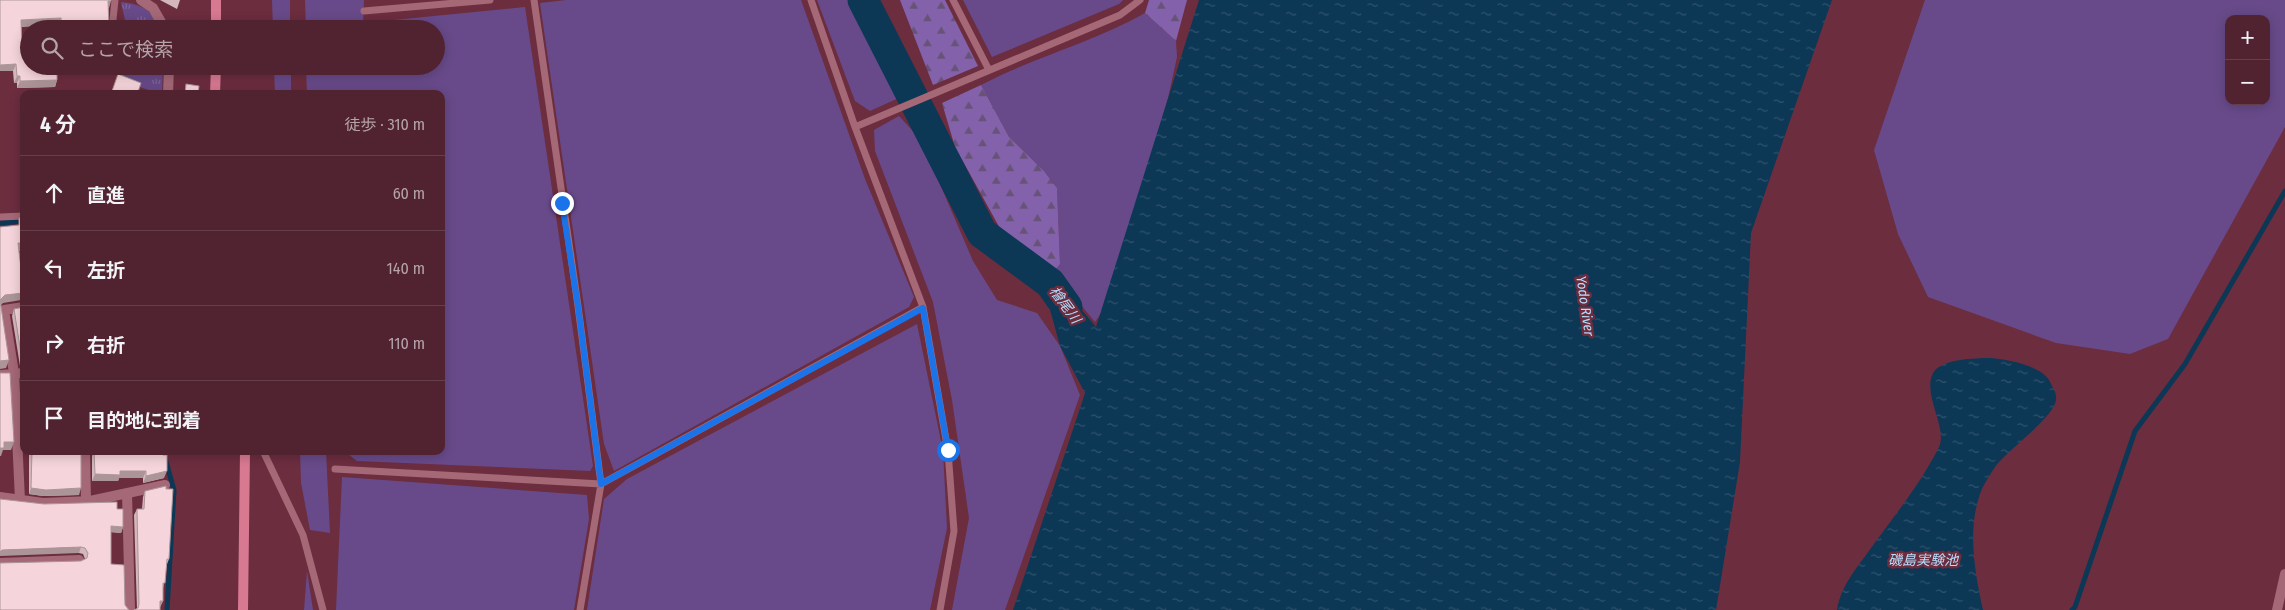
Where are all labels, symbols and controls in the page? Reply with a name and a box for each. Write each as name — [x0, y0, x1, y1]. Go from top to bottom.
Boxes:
map controls — [2225, 15, 2270, 105]
button: + — [2225, 15, 2270, 60]
search box — [20, 20, 445, 75]
icon: search — [38, 34, 66, 62]
text: ここで検索 — [78, 38, 173, 61]
button: − — [2225, 60, 2270, 105]
text: 4 分 — [40, 112, 76, 138]
text: 徒歩 · 310 m — [345, 115, 425, 134]
icon: ahead — [40, 179, 68, 207]
text: 直進 — [87, 184, 125, 207]
text: 60 m — [393, 184, 425, 203]
route end — [551, 192, 574, 215]
icon: left — [40, 254, 68, 282]
text: 左折 — [87, 259, 125, 282]
text: 140 m — [387, 259, 425, 278]
water label: Yodo River — [1572, 275, 1598, 338]
water label: 檜尾川 — [1046, 283, 1085, 329]
icon: right — [40, 329, 68, 357]
text: 右折 — [87, 334, 125, 357]
text: 110 m — [388, 334, 425, 353]
icon: arrive — [40, 404, 68, 432]
text: 目的地に到着 — [87, 409, 201, 432]
route start — [937, 439, 960, 462]
water label: 磯島実験池 — [1888, 552, 1960, 569]

